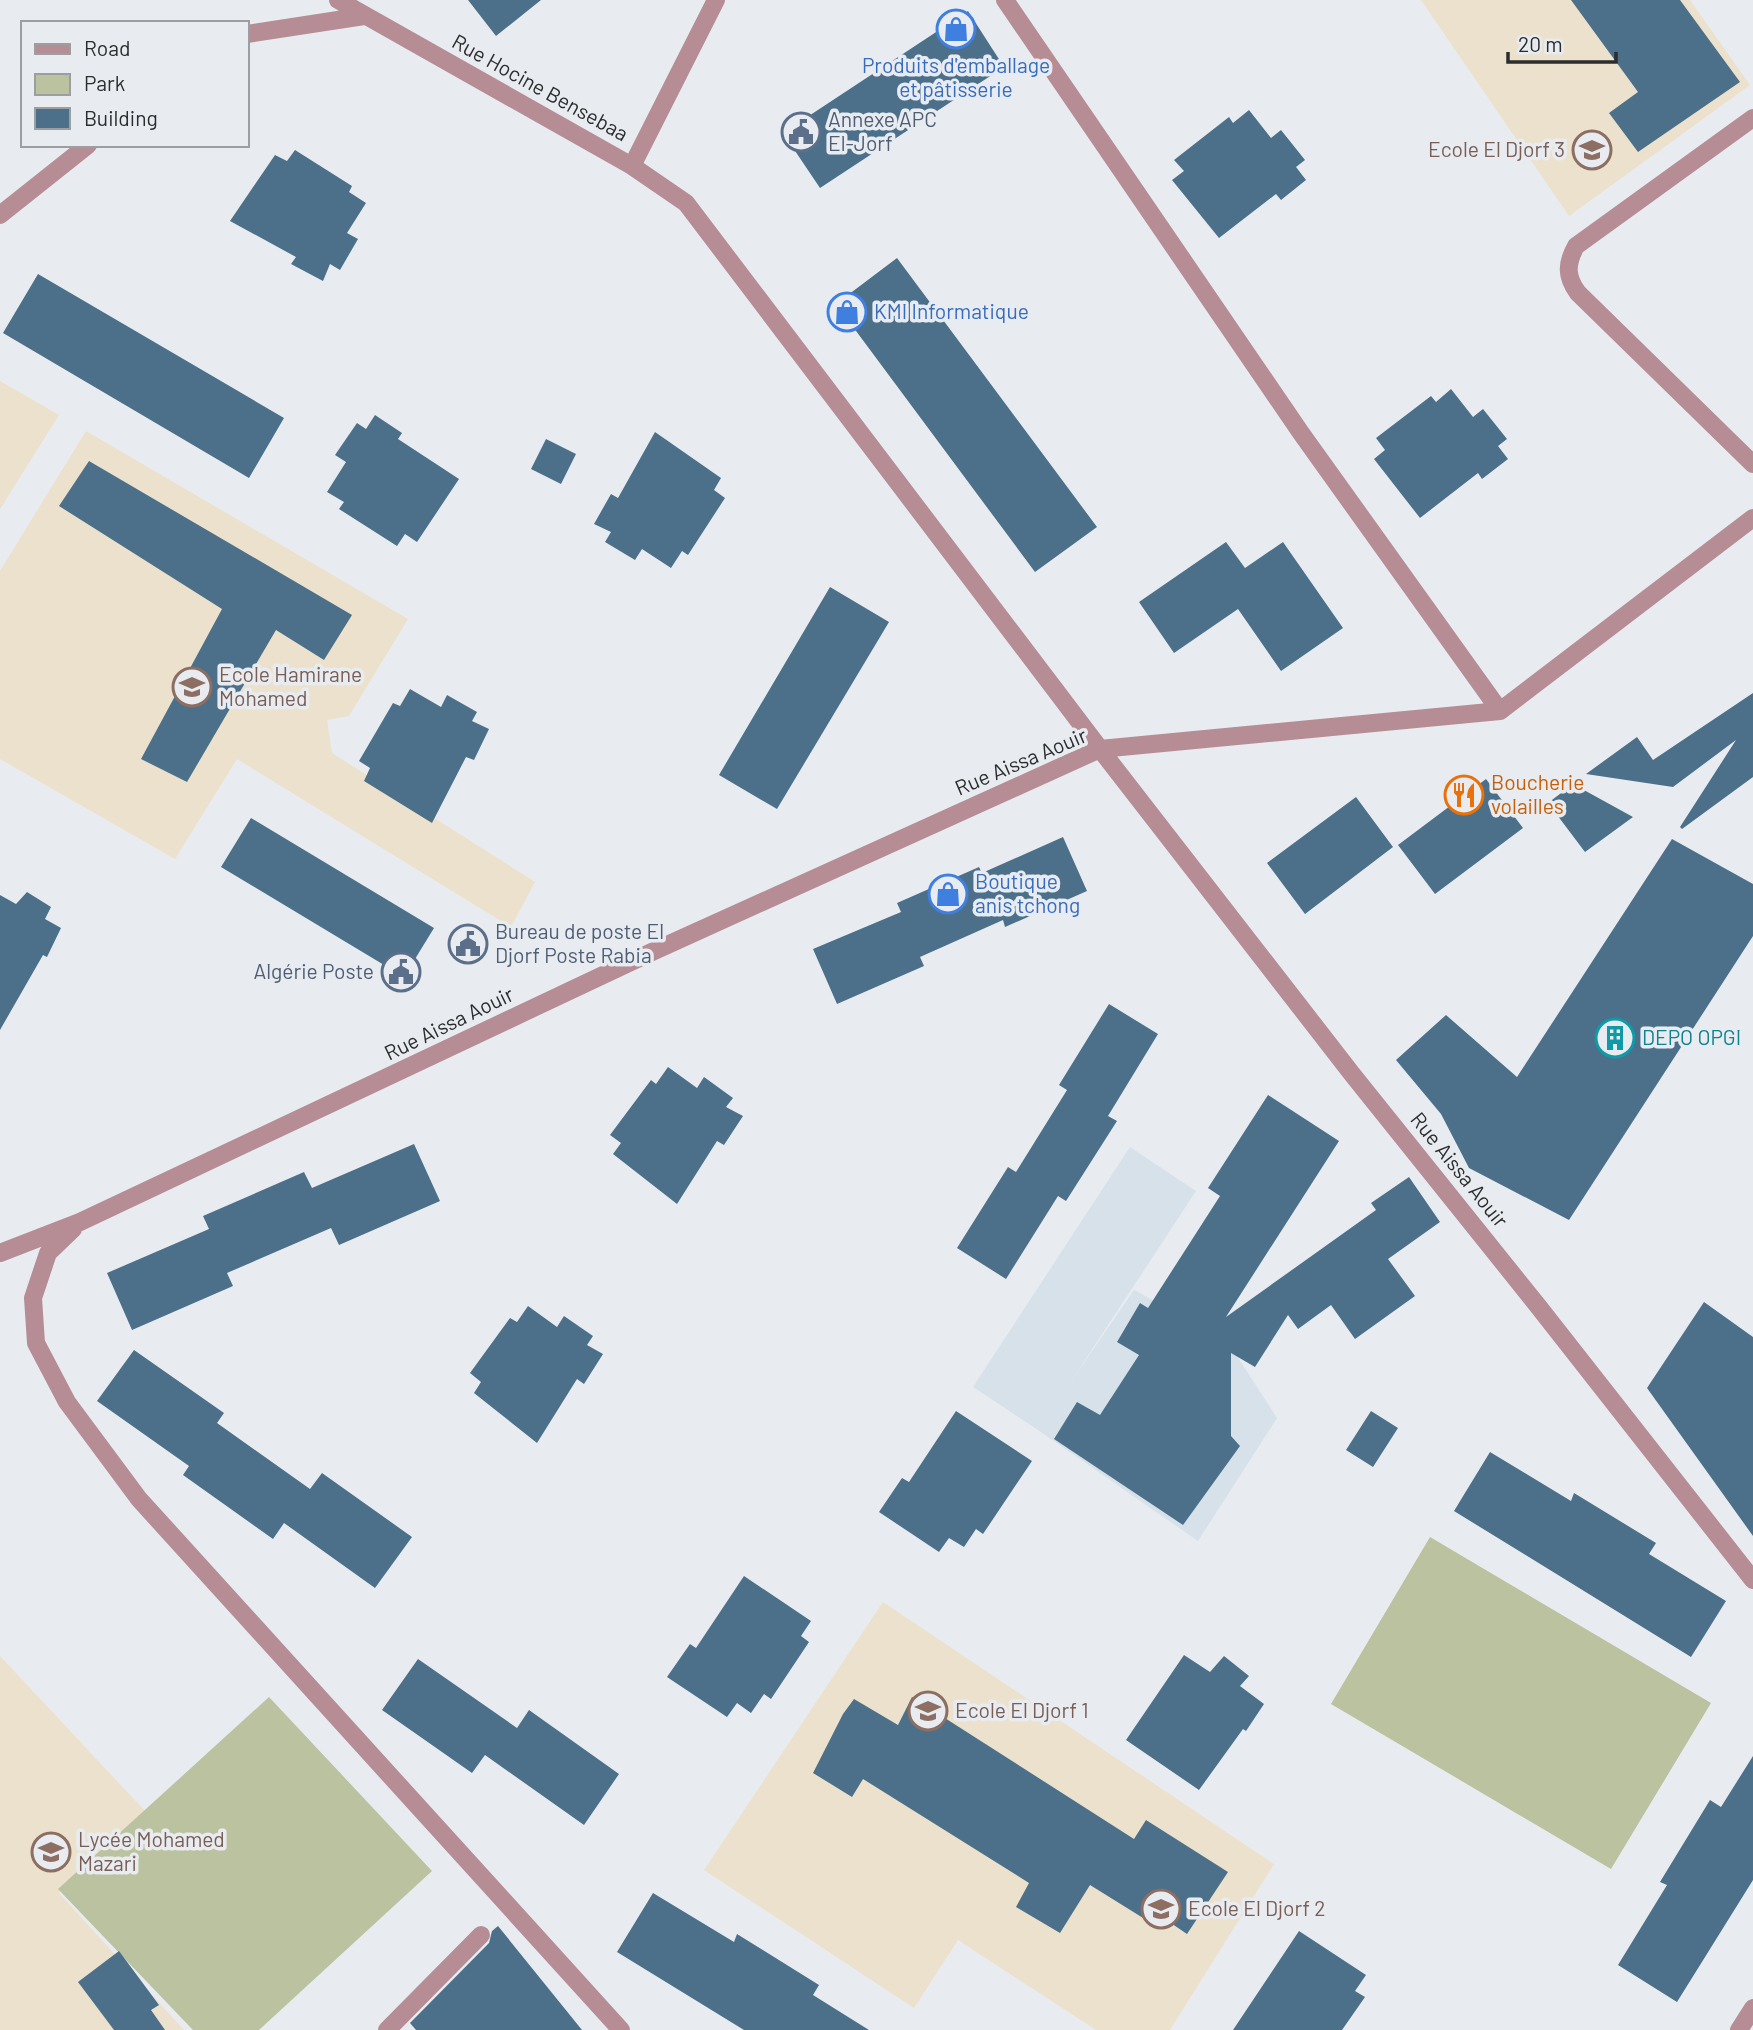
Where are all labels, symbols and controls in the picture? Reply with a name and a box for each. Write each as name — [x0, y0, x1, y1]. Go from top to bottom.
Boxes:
shop icon: Produits d'emballage et pâtisserie — [935, 8, 977, 50]
legend — [21, 21, 248, 147]
scale bar — [1508, 21, 1616, 65]
street label: Rue Hocine Bensebaa — [448, 28, 633, 145]
text: 20 m — [1518, 31, 1563, 56]
text: Road — [84, 35, 130, 60]
place label: Produits d'emballage et pâtisserie — [862, 52, 1050, 101]
text: Park — [84, 70, 125, 95]
text: Building — [84, 105, 158, 130]
place label: Annexe APC El-Jorf — [828, 106, 937, 155]
public building icon: Annexe APC El-Jorf — [780, 111, 822, 153]
school or university icon: Ecole El Djorf 3 — [1571, 129, 1613, 171]
place label: Ecole El Djorf 3 — [1428, 136, 1565, 161]
shop icon: KMI Informatique — [826, 291, 868, 333]
place label: KMI Informatique — [874, 298, 1029, 323]
place label: Ecole Hamirane Mohamed — [219, 661, 362, 710]
school or university icon: Ecole Hamirane Mohamed — [171, 666, 213, 708]
street label: Rue Aissa Aouir — [951, 722, 1090, 800]
place label: Boucherie volailles — [1491, 769, 1584, 818]
restaurant icon: Boucherie volailles — [1443, 774, 1485, 816]
place label: Boutique anis tchong — [975, 868, 1080, 917]
shop icon: Boutique anis tchong — [927, 873, 969, 915]
place label: Bureau de poste El Djorf Poste Rabia — [495, 918, 664, 967]
public building icon: Bureau de poste El Djorf Poste Rabia — [447, 923, 489, 965]
public building icon: Algérie Poste — [380, 951, 422, 993]
place label: Algérie Poste — [254, 958, 374, 983]
street label: Rue Aissa Aouir — [380, 980, 517, 1065]
building icon: DEPO OPGI — [1594, 1017, 1636, 1059]
place label: DEPO OPGI — [1642, 1024, 1741, 1049]
street label: Rue Aissa Aouir — [1406, 1107, 1514, 1232]
school or university icon: Ecole El Djorf 1 — [907, 1690, 949, 1732]
place label: Ecole El Djorf 1 — [955, 1697, 1089, 1722]
place label: Lycée Mohamed Mazari — [78, 1826, 225, 1875]
school or university icon: Lycée Mohamed Mazari — [30, 1831, 72, 1873]
school or university icon: Ecole El Djorf 2 — [1140, 1888, 1182, 1930]
place label: Ecole El Djorf 2 — [1188, 1895, 1325, 1920]

